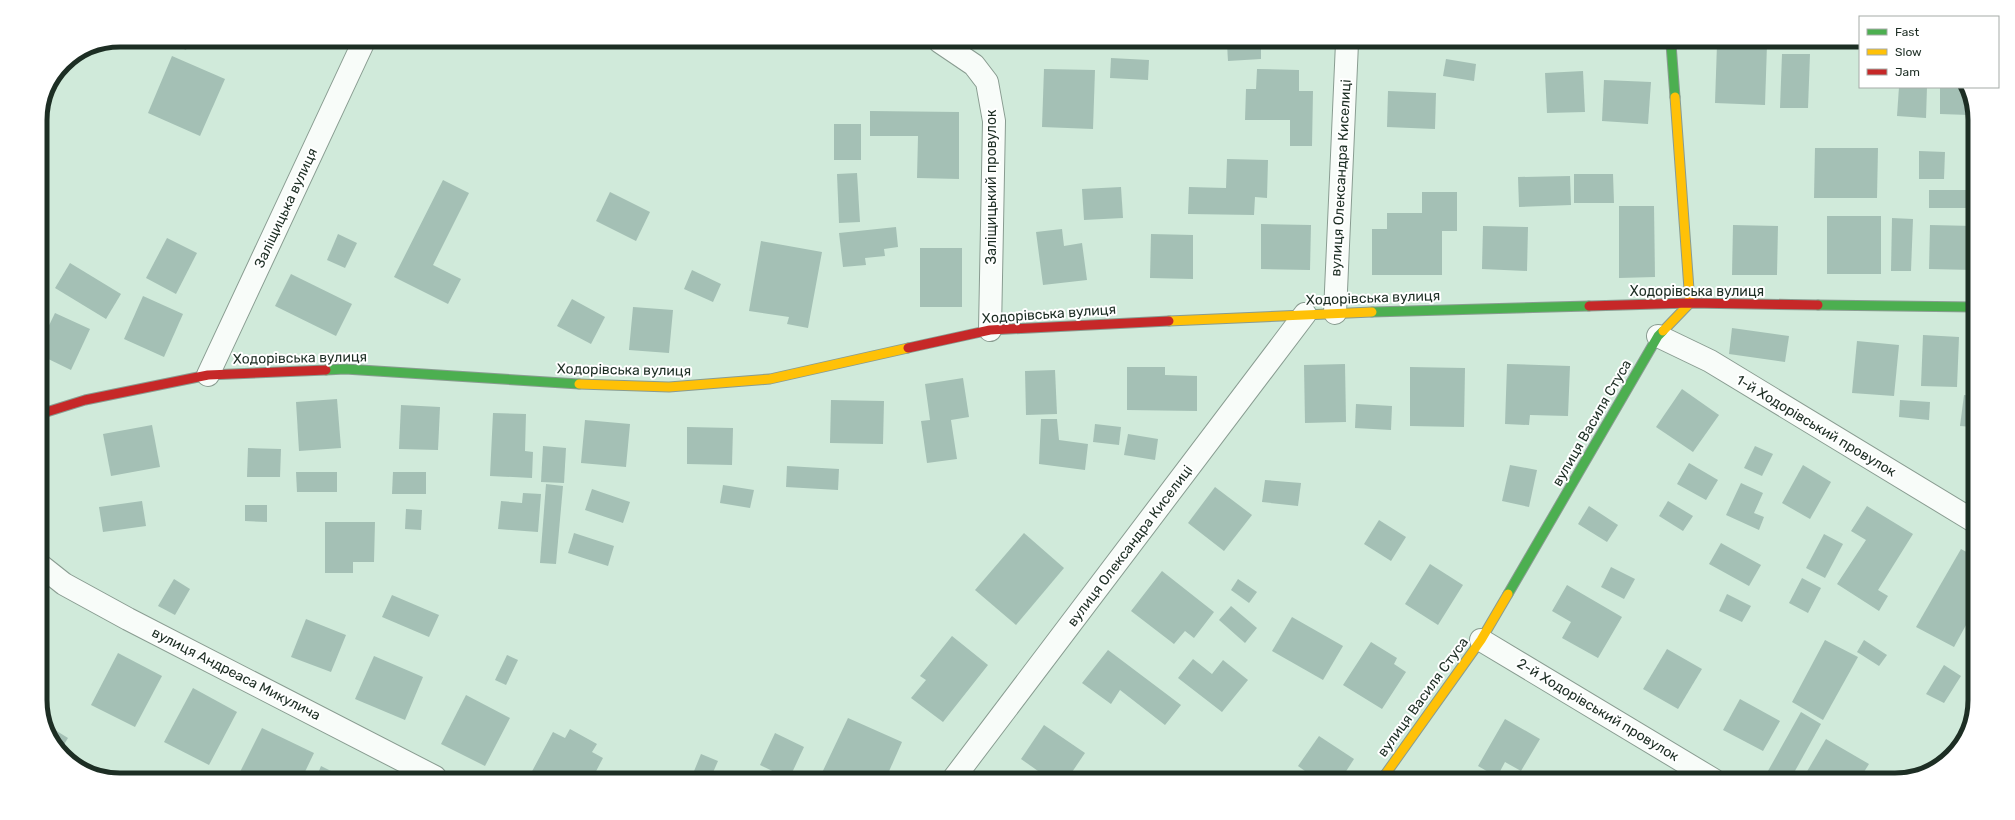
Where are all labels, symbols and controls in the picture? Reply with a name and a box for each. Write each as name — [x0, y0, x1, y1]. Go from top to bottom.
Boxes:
legend — [1859, 16, 1999, 88]
text: Fast — [1895, 25, 1919, 39]
text: Slow — [1895, 45, 1922, 59]
text: Jam — [1895, 65, 1920, 79]
street label: вулиця Олександра Киселиці — [1327, 79, 1355, 277]
street label: Заліщицький провулок — [983, 109, 1000, 264]
street label: Заліщицька вулиця — [251, 145, 321, 271]
street label: Ходорівська вулиця — [1630, 283, 1764, 300]
street label: Ходорівська вулиця — [1306, 287, 1440, 309]
street label: Ходорівська вулиця — [981, 301, 1117, 327]
street label: Ходорівська вулиця — [233, 348, 367, 368]
street label: вулиця Василя Стуса — [1549, 357, 1635, 489]
street label: Ходорівська вулиця — [557, 360, 691, 380]
street label: 1-й Ходорівський провулок — [1733, 371, 1900, 481]
street label: вулиця Олександра Киселиці — [1064, 462, 1196, 630]
street label: вулиця Андреаса Микулича — [149, 624, 323, 724]
street label: вулиця Василя Стуса — [1374, 634, 1472, 760]
street label: 2-й Ходорівський провулок — [1514, 655, 1682, 765]

